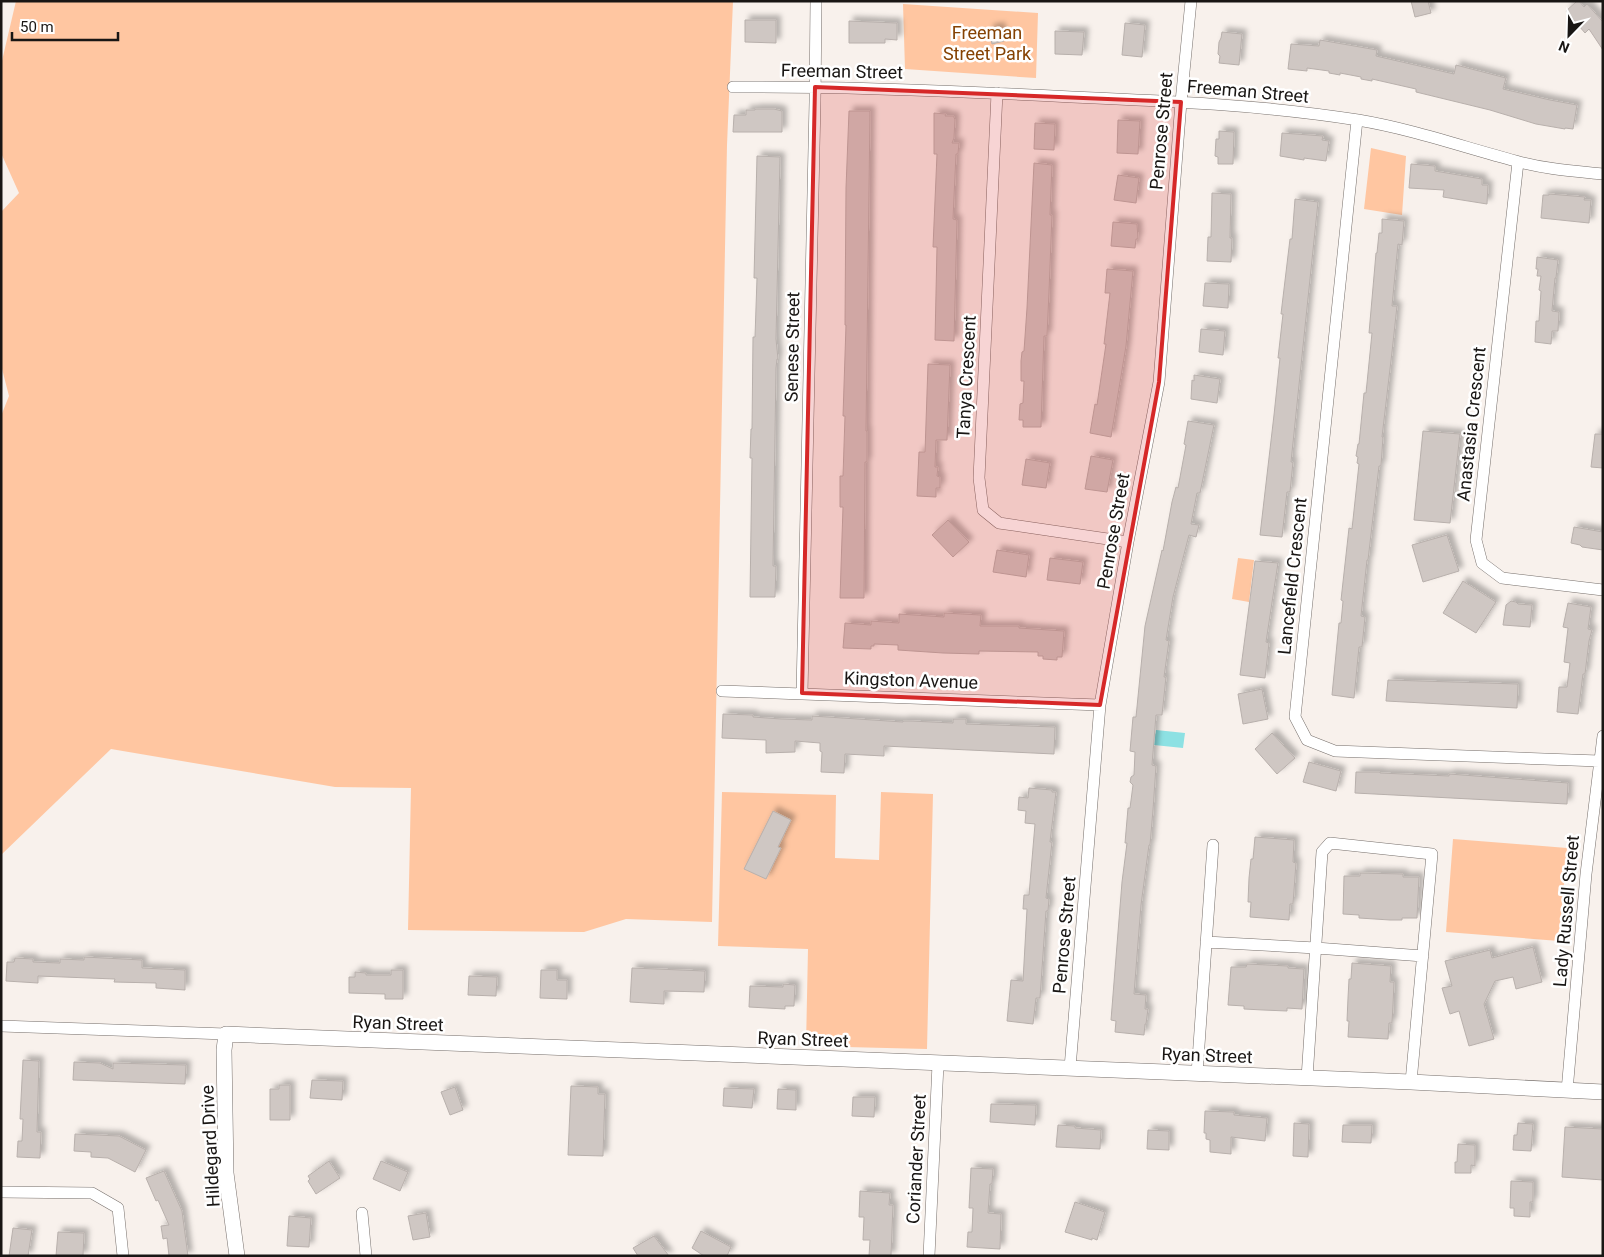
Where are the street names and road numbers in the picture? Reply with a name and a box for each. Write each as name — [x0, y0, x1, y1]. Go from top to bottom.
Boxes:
street label: Freeman Street — [781, 59, 903, 83]
street label: Penrose Street — [1145, 71, 1177, 191]
street label: Freeman Street — [1186, 75, 1310, 107]
street label: Senese Street — [781, 291, 803, 402]
street label: Tanya Crescent — [952, 315, 980, 439]
street label: Anastasia Crescent — [1452, 345, 1490, 502]
street label: Penrose Street — [1092, 471, 1134, 591]
street label: Lancefield Crescent — [1273, 496, 1311, 656]
street label: Kingston Avenue — [844, 667, 978, 693]
street label: Lady Russell Street — [1549, 834, 1583, 988]
street label: Penrose Street — [1048, 875, 1080, 995]
street label: Ryan Street — [352, 1011, 444, 1035]
street label: Ryan Street — [757, 1027, 849, 1051]
street label: Ryan Street — [1161, 1043, 1253, 1067]
street label: Hildegard Drive — [196, 1084, 224, 1208]
street label: Coriander Street — [902, 1093, 930, 1224]

